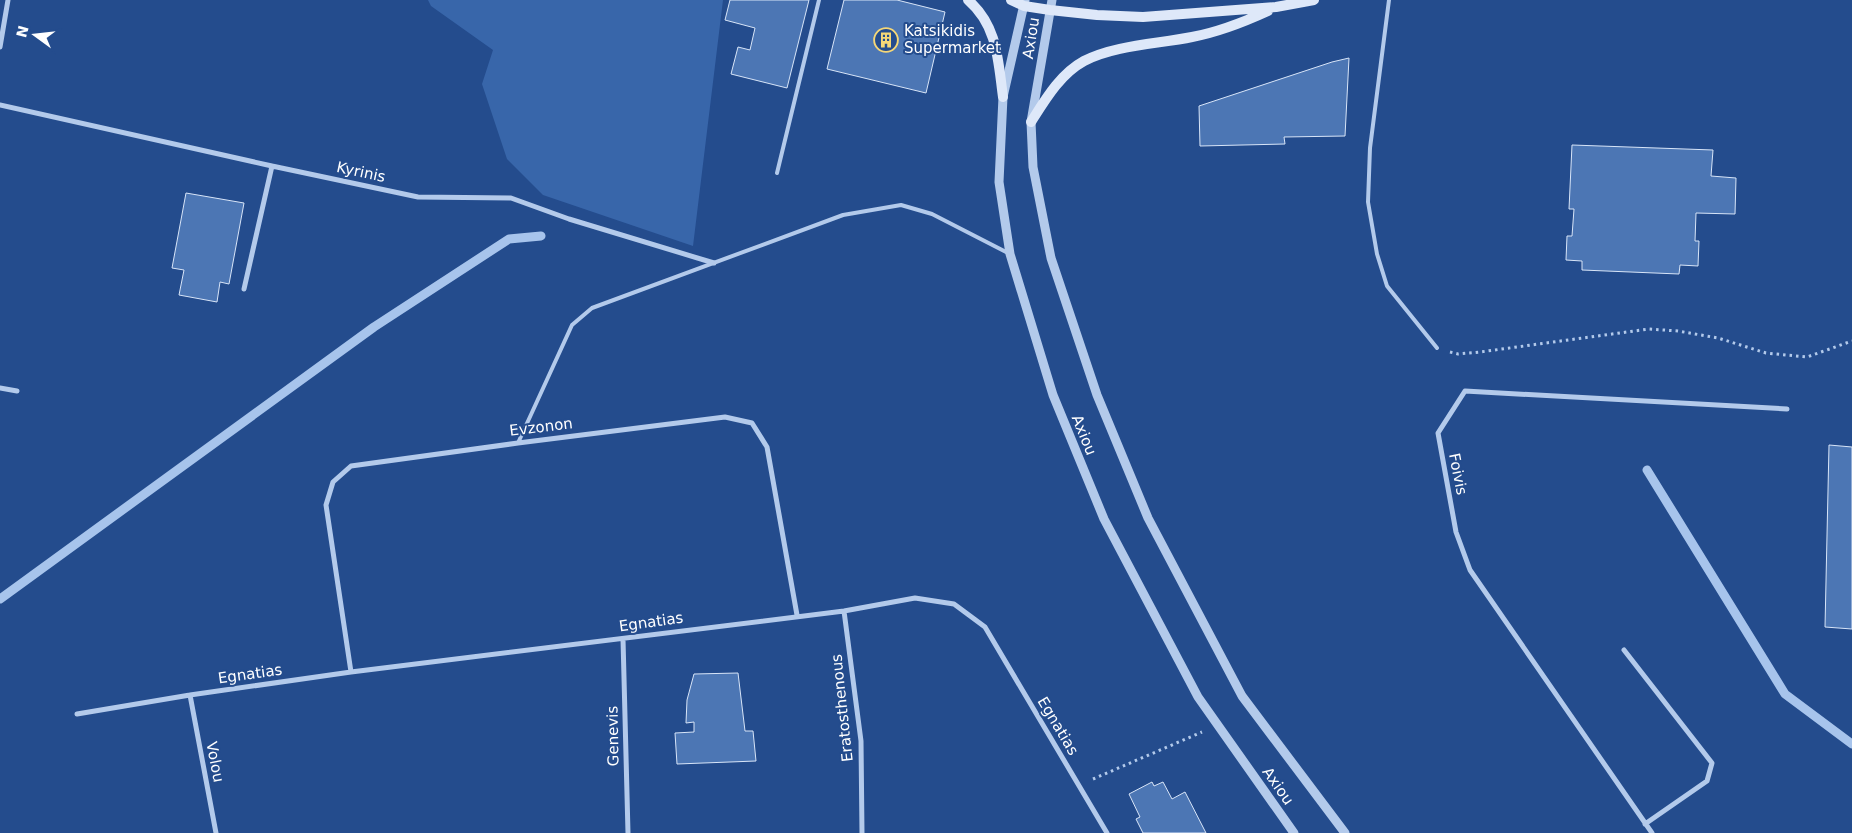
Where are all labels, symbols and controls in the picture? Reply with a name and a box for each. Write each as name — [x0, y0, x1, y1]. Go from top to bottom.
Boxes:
north arrow — [10, 10, 60, 60]
street label: Axiou — [1019, 16, 1043, 60]
place label: Katsikidis Supermarket — [904, 22, 1001, 57]
text: N — [13, 24, 32, 39]
building icon: Katsikidis Supermarket — [873, 27, 899, 53]
street label: Kyrinis — [335, 158, 387, 186]
street label: Axiou — [1068, 412, 1100, 458]
street label: Evzonon — [508, 414, 574, 440]
street label: Foivis — [1445, 452, 1471, 497]
street label: Egnatias — [618, 609, 684, 635]
street label: Eratosthenous — [827, 653, 857, 763]
street label: Egnatias — [217, 661, 283, 687]
street label: Egnatias — [1034, 694, 1082, 759]
street label: Genevis — [603, 705, 623, 766]
street label: Volou — [202, 740, 228, 784]
street label: Axiou — [1259, 764, 1297, 808]

